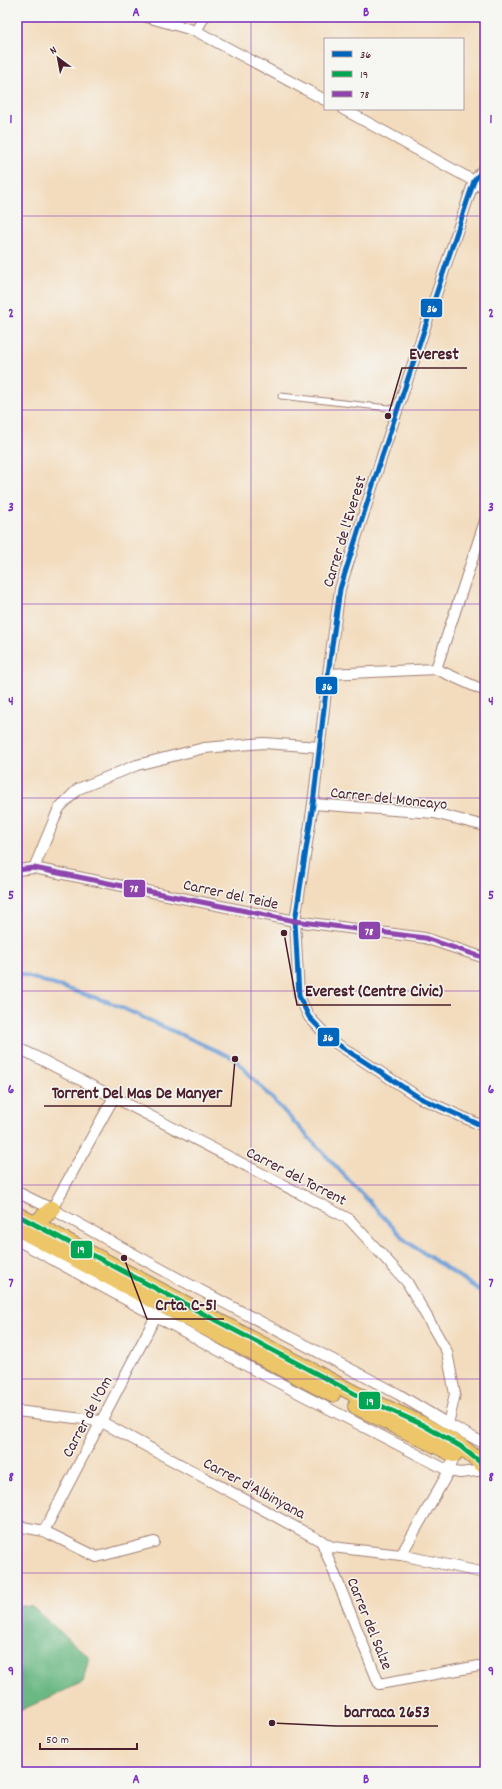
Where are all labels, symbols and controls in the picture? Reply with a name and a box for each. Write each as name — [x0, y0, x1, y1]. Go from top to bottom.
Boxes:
text: A — [132, 4, 140, 23]
text: B — [363, 4, 369, 23]
north arrow — [38, 38, 78, 78]
legend — [324, 38, 464, 110]
text: N — [47, 43, 61, 59]
text: 36 — [360, 47, 371, 64]
text: 19 — [360, 67, 368, 84]
text: 78 — [360, 87, 370, 104]
text: 1 — [10, 111, 13, 130]
text: 1 — [490, 111, 493, 130]
line badge: 36 — [420, 298, 443, 318]
text: 36 — [427, 302, 438, 318]
text: 2 — [8, 305, 14, 324]
text: 2 — [488, 305, 494, 324]
callout: Everest — [402, 339, 467, 368]
text: Everest — [409, 344, 459, 368]
street label: Carrer de l'Everest — [317, 473, 373, 590]
text: 3 — [8, 499, 14, 518]
text: 3 — [488, 499, 494, 518]
line badge: 36 — [315, 676, 338, 695]
text: 36 — [322, 680, 333, 696]
text: 4 — [8, 693, 14, 712]
text: 4 — [488, 693, 494, 712]
street label: Carrer del Moncayo — [329, 782, 448, 817]
street label: Carrer del Teide — [181, 874, 280, 917]
line badge: 78 — [123, 879, 146, 898]
text: 78 — [130, 882, 139, 898]
text: 5 — [8, 887, 14, 906]
text: 5 — [488, 887, 494, 906]
line badge: 78 — [358, 921, 381, 940]
text: 78 — [365, 925, 374, 941]
callout: Everest (Centre Civic) — [297, 976, 451, 1005]
text: Everest (Centre Civic) — [305, 981, 444, 1005]
line badge: 36 — [317, 1027, 340, 1047]
text: 36 — [323, 1031, 334, 1047]
callout: Torrent Del Mas De Manyer — [44, 1077, 231, 1106]
text: 6 — [8, 1081, 15, 1100]
text: 6 — [488, 1081, 495, 1100]
text: Torrent Del Mas De Manyer — [52, 1083, 223, 1107]
street label: Carrer del Torrent — [242, 1142, 350, 1213]
line badge: 19 — [70, 1240, 93, 1259]
text: 19 — [77, 1243, 85, 1259]
text: 7 — [9, 1275, 14, 1294]
text: 7 — [489, 1275, 494, 1294]
callout: Crta. C-51 — [147, 1290, 224, 1319]
text: Crta. C-51 — [155, 1295, 217, 1319]
street label: Carrer de l'Om — [57, 1372, 119, 1462]
line badge: 19 — [358, 1391, 381, 1410]
text: 19 — [366, 1395, 374, 1411]
street label: Carrer d'Albinyana — [198, 1452, 310, 1526]
text: 8 — [8, 1469, 14, 1488]
text: 8 — [488, 1469, 494, 1488]
street label: Carrer del Salze — [340, 1574, 398, 1673]
text: 9 — [8, 1663, 14, 1682]
text: 9 — [488, 1663, 494, 1682]
callout: barraca 2653 — [336, 1697, 438, 1726]
text: barraca 2653 — [344, 1702, 430, 1726]
scale bar — [40, 1725, 137, 1751]
text: 50 m — [46, 1732, 69, 1749]
text: A — [132, 1771, 140, 1789]
text: B — [363, 1771, 369, 1789]

